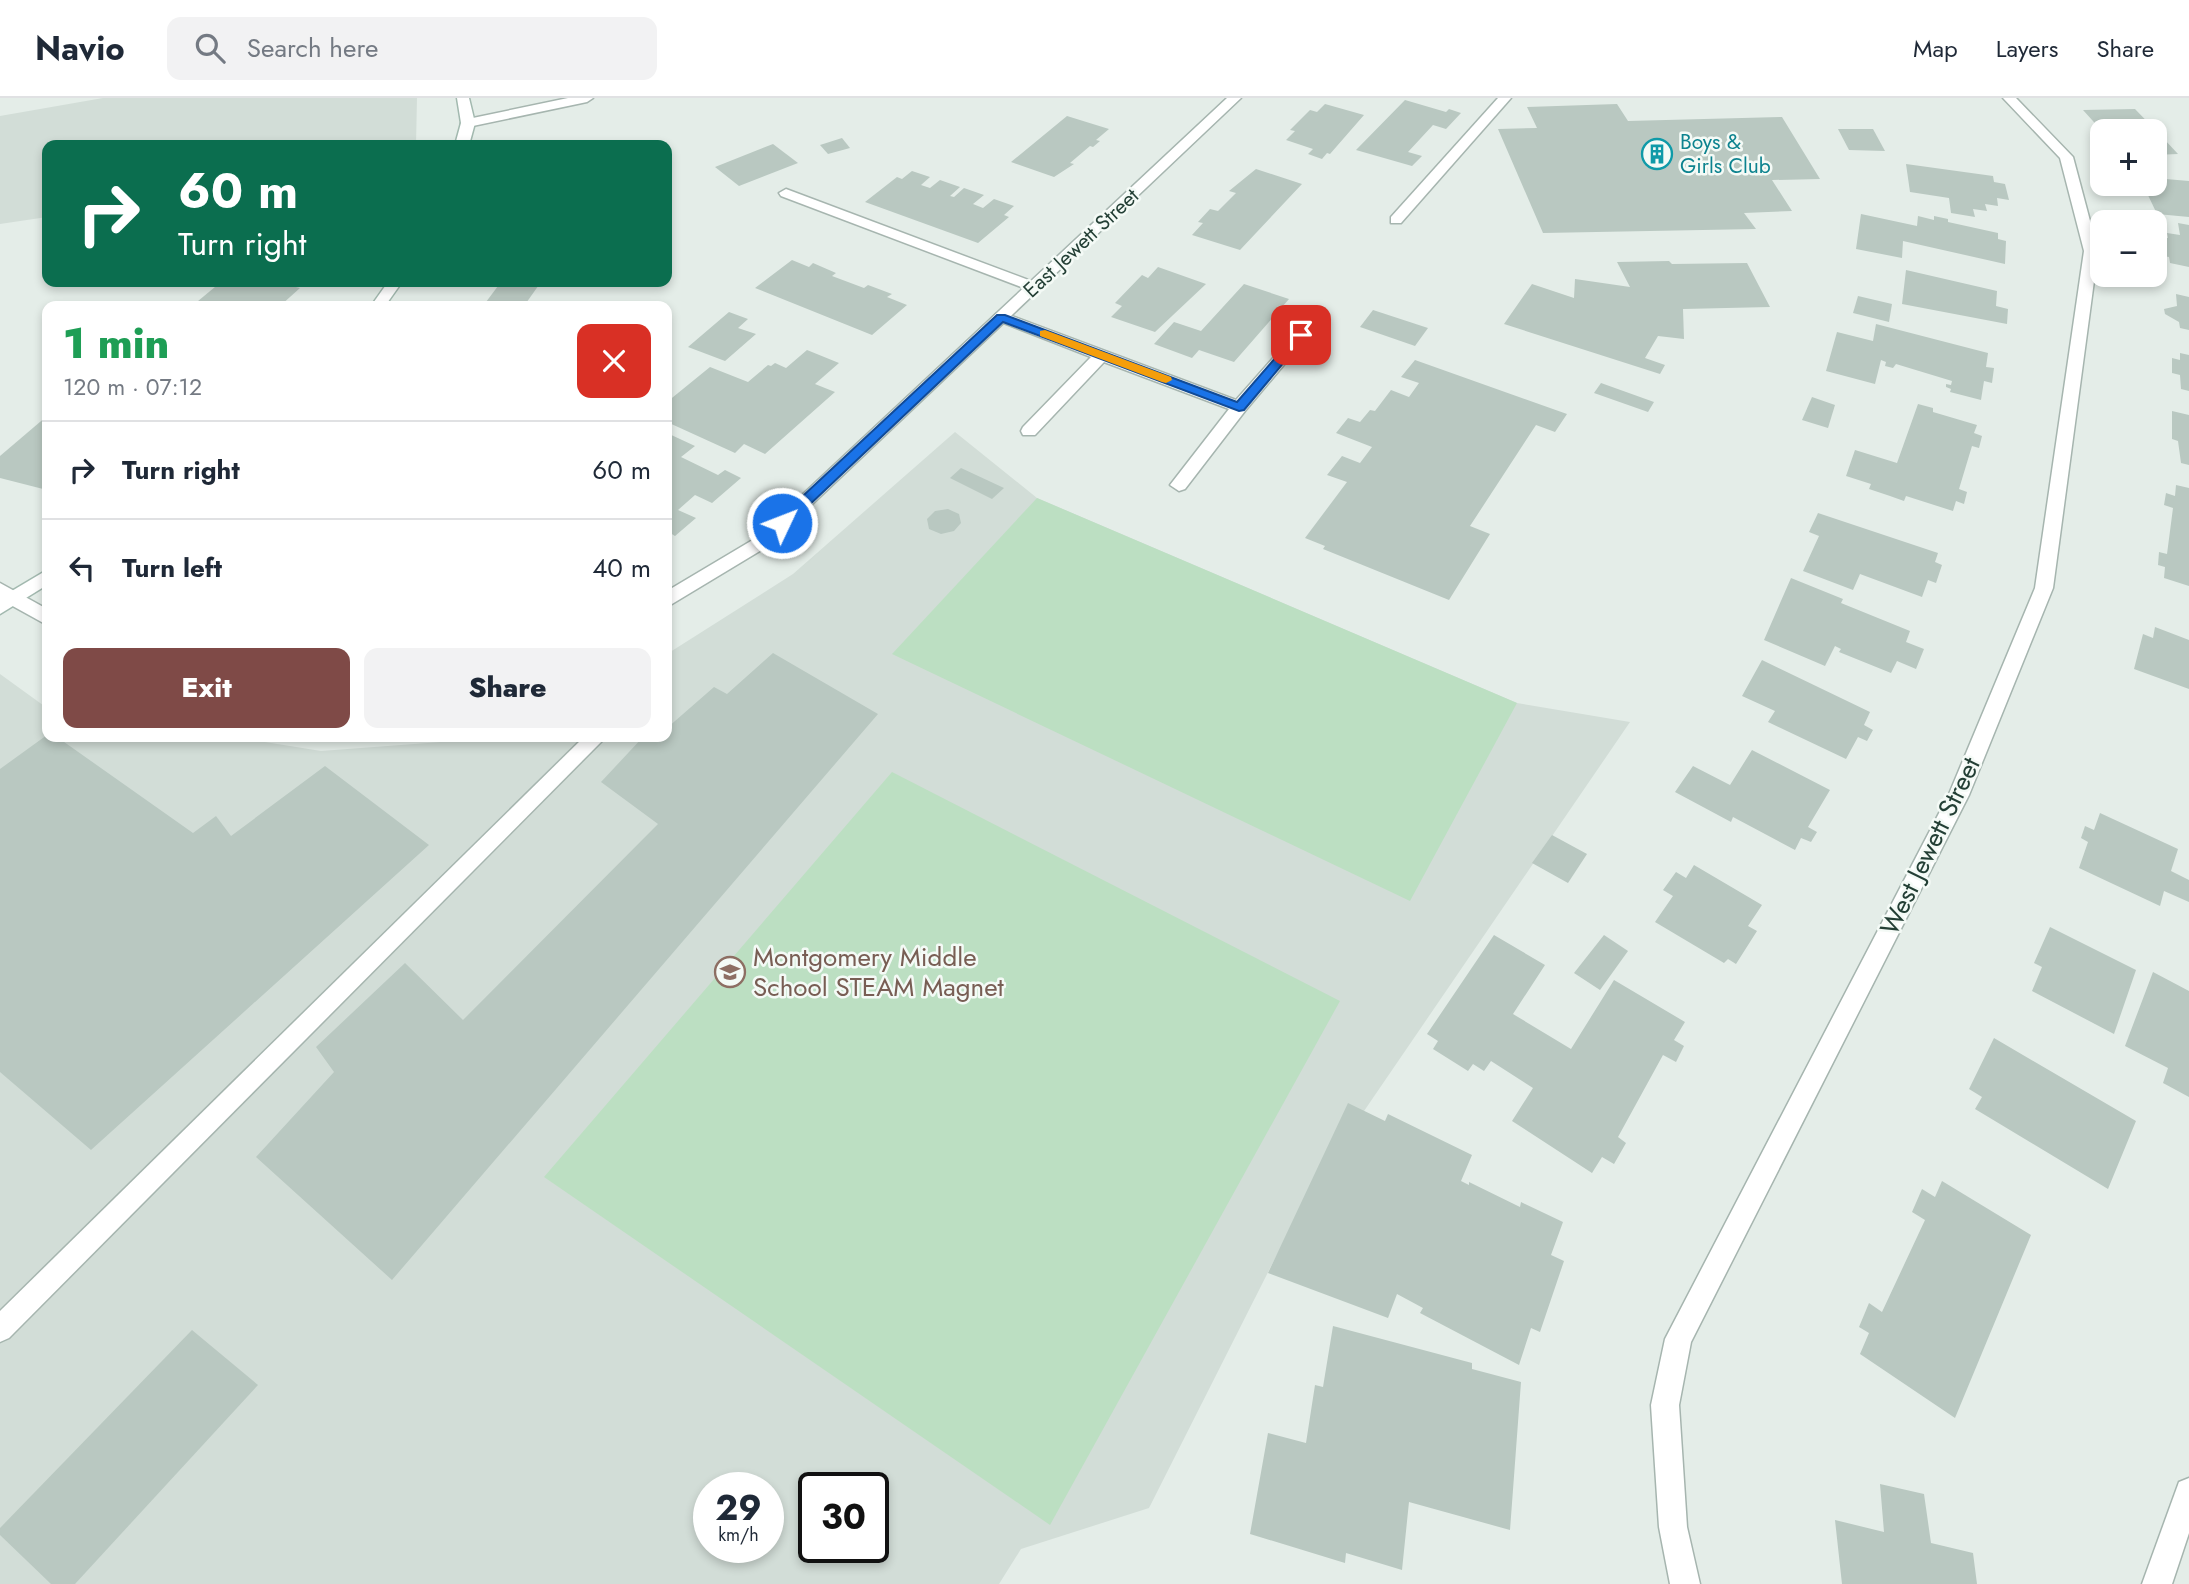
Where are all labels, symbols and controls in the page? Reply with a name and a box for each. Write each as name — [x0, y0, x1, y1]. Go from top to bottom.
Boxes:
search box — [167, 17, 657, 80]
text: Navio — [35, 25, 125, 72]
icon: search — [191, 29, 229, 67]
text: Search here — [247, 29, 378, 67]
text: Map — [1913, 31, 1958, 66]
text: Layers — [1996, 31, 2058, 66]
text: Share — [2096, 31, 2154, 66]
map controls — [2090, 119, 2167, 287]
button: + — [2090, 119, 2167, 196]
place label: Boys & Girls Club — [1680, 127, 1771, 181]
building icon: Boys & Girls Club — [1640, 137, 1674, 171]
text: 60 m — [178, 156, 298, 226]
icon: right — [63, 168, 154, 259]
street label: East Jewett Street — [1017, 181, 1145, 305]
button: − — [2090, 210, 2167, 287]
text: Turn right — [178, 221, 307, 267]
pin — [1271, 305, 1331, 365]
text: 1 min — [63, 313, 169, 374]
icon: arrive — [1282, 316, 1320, 354]
button: close — [577, 324, 651, 398]
text: 120 m · 07:12 — [63, 370, 202, 404]
icon: right — [63, 451, 101, 489]
text: Turn right — [122, 451, 240, 489]
text: 60 m — [592, 451, 651, 489]
position arrow — [745, 486, 819, 560]
icon: left — [63, 549, 101, 587]
text: Turn left — [122, 549, 222, 587]
text: 40 m — [592, 549, 651, 587]
button: Exit — [63, 648, 350, 728]
button: Share — [364, 648, 651, 728]
street label: West Jewett Street — [1870, 750, 1990, 941]
place label: Montgomery Middle School STEAM Magnet — [753, 938, 1005, 1006]
school or university icon: Montgomery Middle School STEAM Magnet — [713, 955, 747, 989]
speed limit sign: 30 — [798, 1472, 889, 1563]
text: 29 — [715, 1483, 762, 1533]
text: km/h — [718, 1522, 759, 1548]

